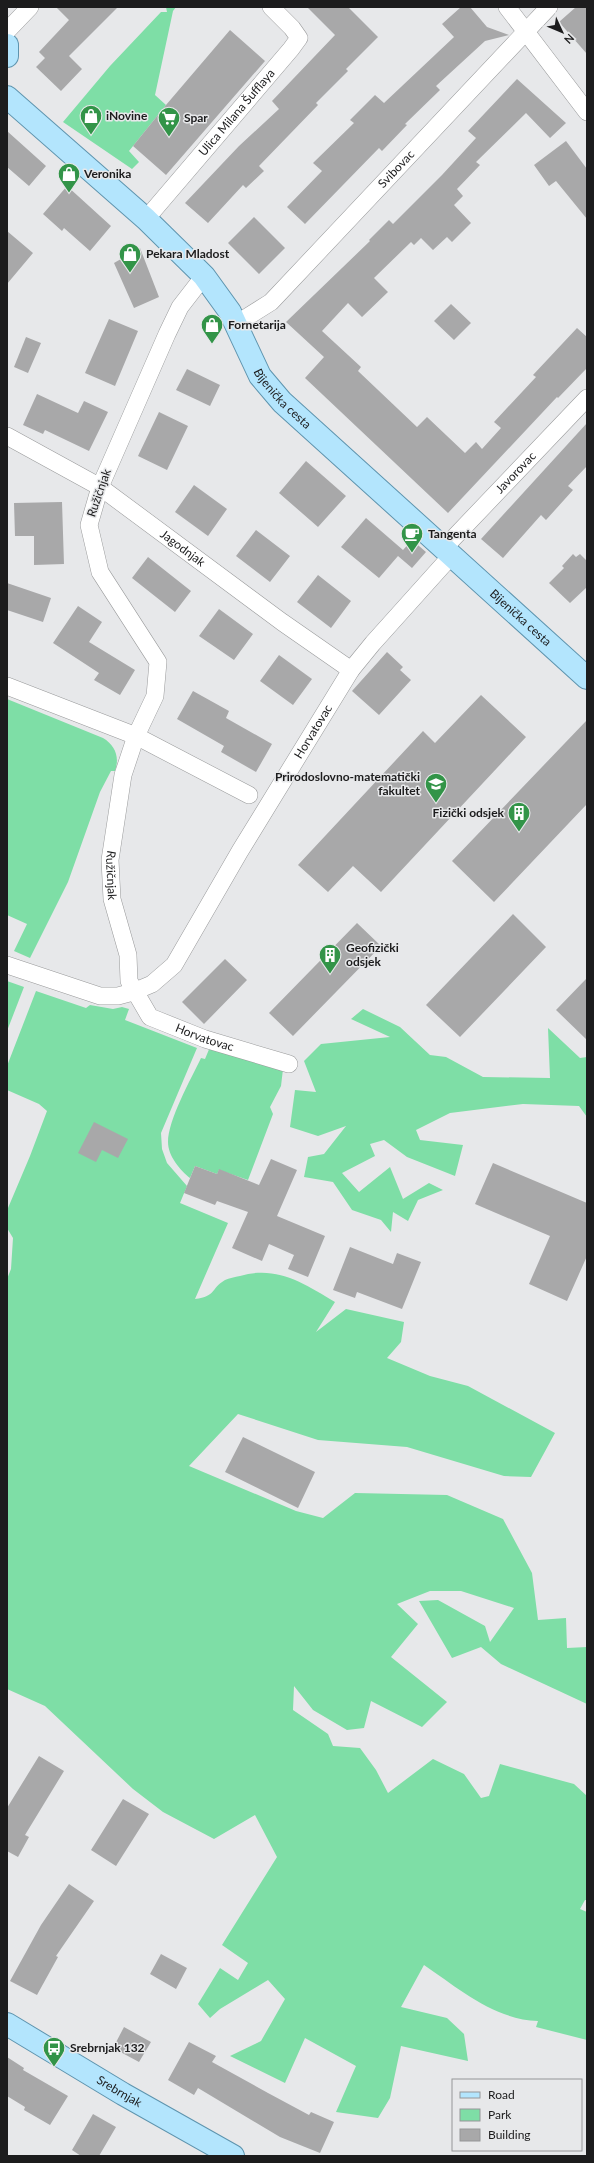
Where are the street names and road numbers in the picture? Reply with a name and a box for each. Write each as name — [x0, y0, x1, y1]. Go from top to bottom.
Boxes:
street label: Ulica Milana Šufflaya — [195, 66, 278, 159]
street label: Svibovac — [375, 146, 417, 191]
street label: Bijenička cesta — [251, 366, 314, 432]
street label: Javorovac — [492, 448, 539, 496]
street label: Ružičnjak — [83, 466, 114, 519]
street label: Jagodnjak — [158, 526, 209, 570]
street label: Bijenička cesta — [487, 586, 555, 649]
street label: Horvatovac — [290, 701, 335, 761]
street label: Ružičnjak — [103, 850, 120, 901]
street label: Horvatovac — [173, 1020, 236, 1054]
street label: Srebrnjak — [94, 2072, 145, 2111]

